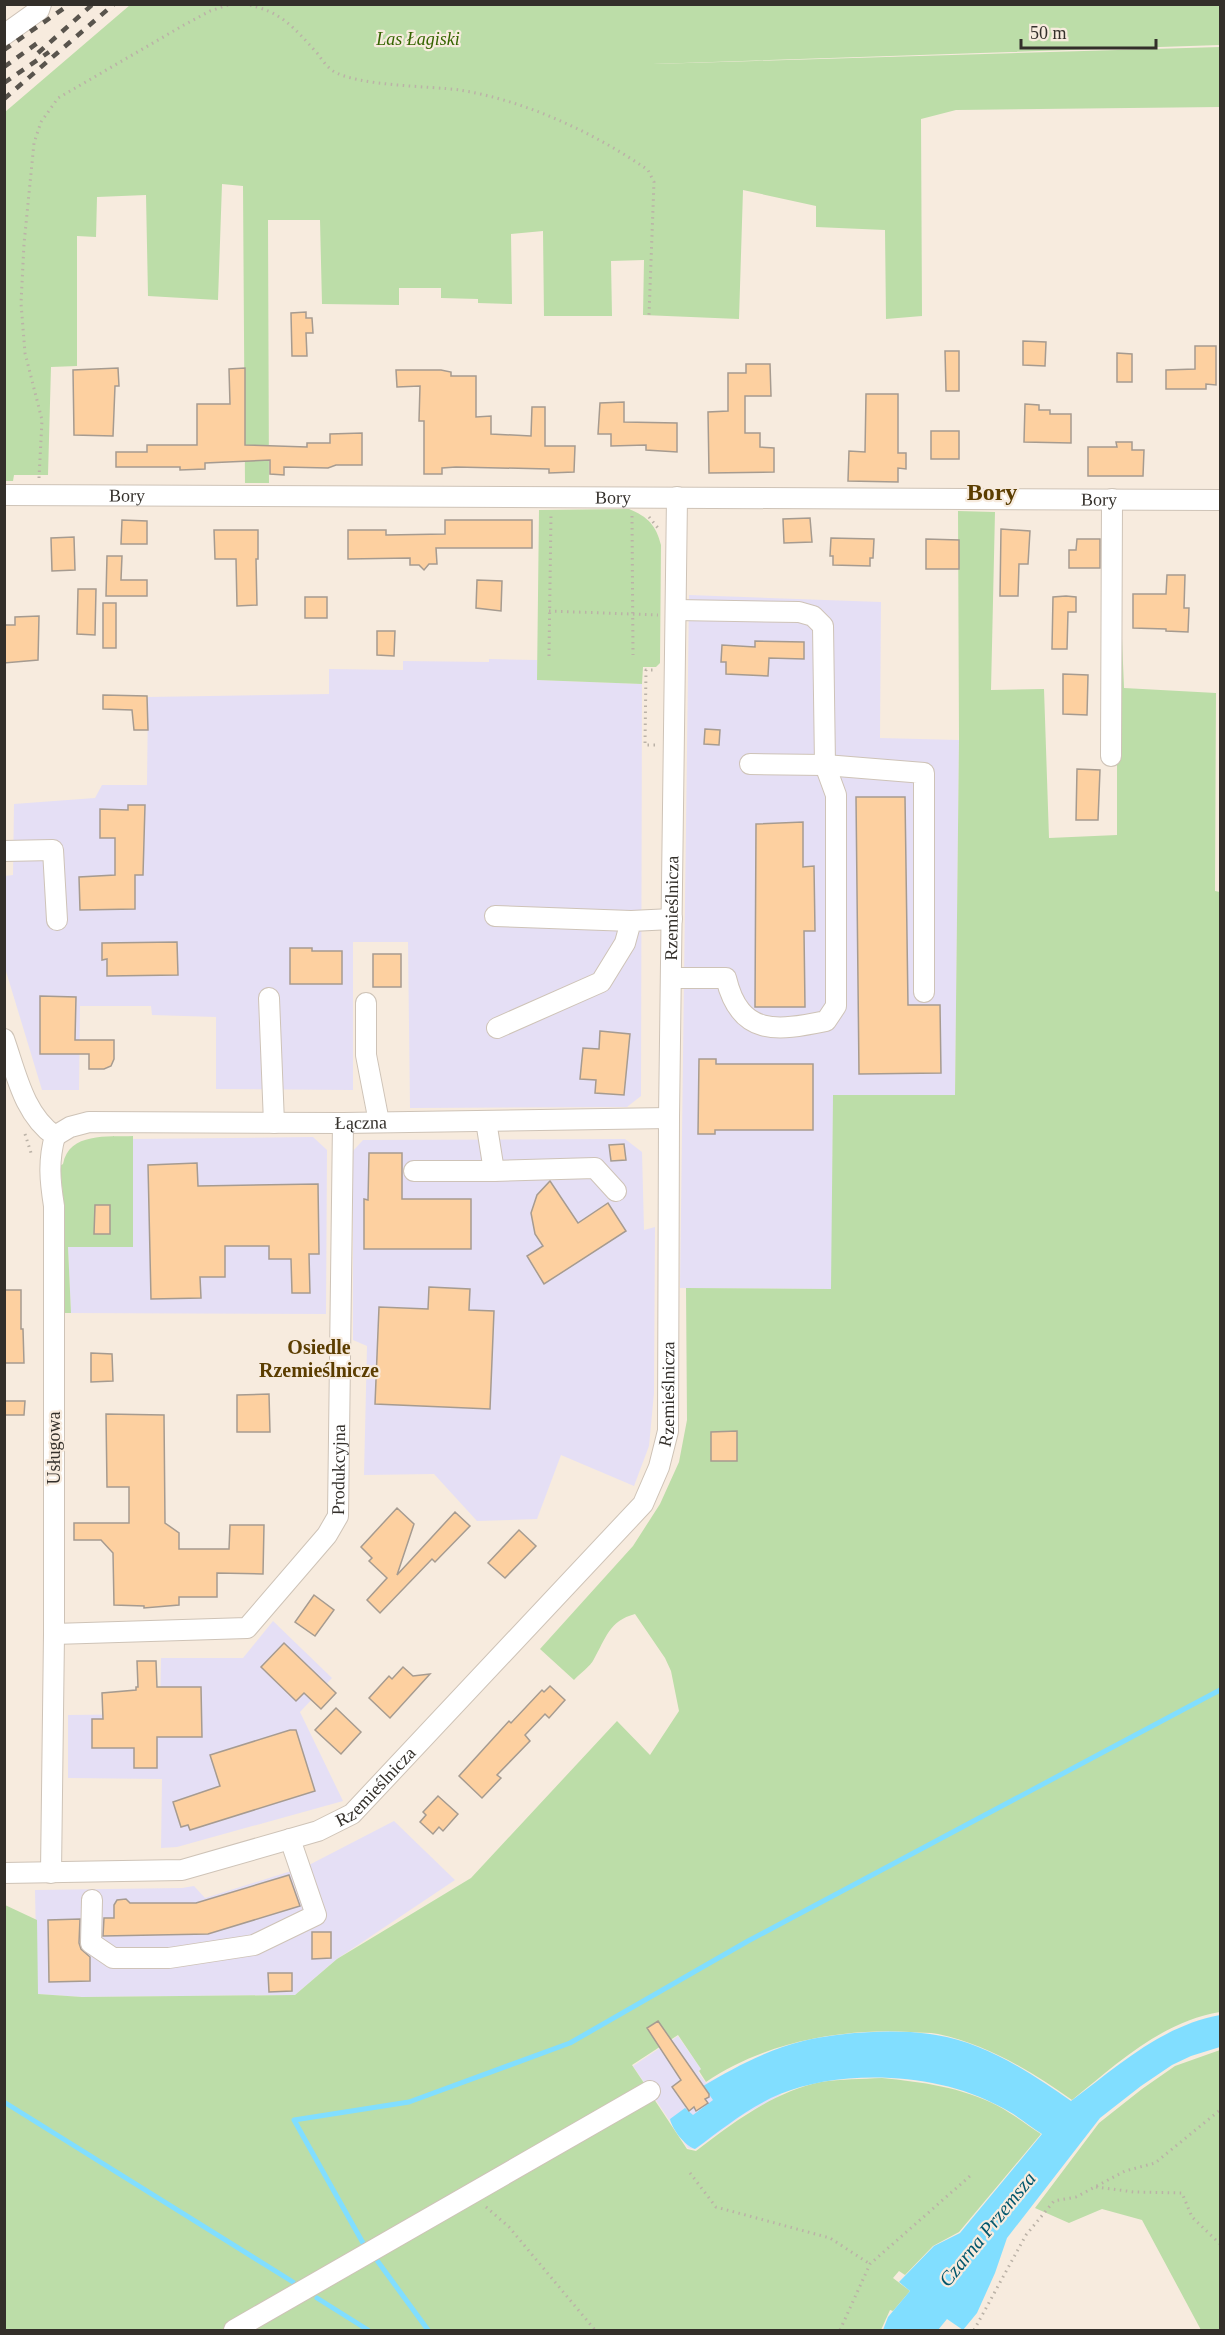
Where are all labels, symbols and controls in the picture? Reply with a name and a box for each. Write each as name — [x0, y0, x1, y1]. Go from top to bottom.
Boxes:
scale bar — [1021, 12, 1156, 50]
text: 50 m — [1030, 23, 1067, 43]
park label: Las Łagiski — [375, 29, 460, 49]
district label: Bory — [967, 479, 1017, 505]
street label: Bory — [109, 485, 145, 506]
street label: Bory — [595, 487, 631, 508]
street label: Bory — [1081, 489, 1117, 510]
street label: Rzemieślnicza — [661, 855, 682, 961]
street label: Łączna — [335, 1112, 387, 1133]
district label: Osiedle Rzemieślnicze — [259, 1336, 379, 1381]
street label: Rzemieślnicza — [654, 1342, 678, 1449]
street label: Usługowa — [44, 1411, 64, 1485]
street label: Produkcyjna — [328, 1424, 349, 1515]
street label: Rzemieślnicza — [332, 1743, 420, 1831]
water label: Czarna Przemsza — [934, 2167, 1040, 2291]

